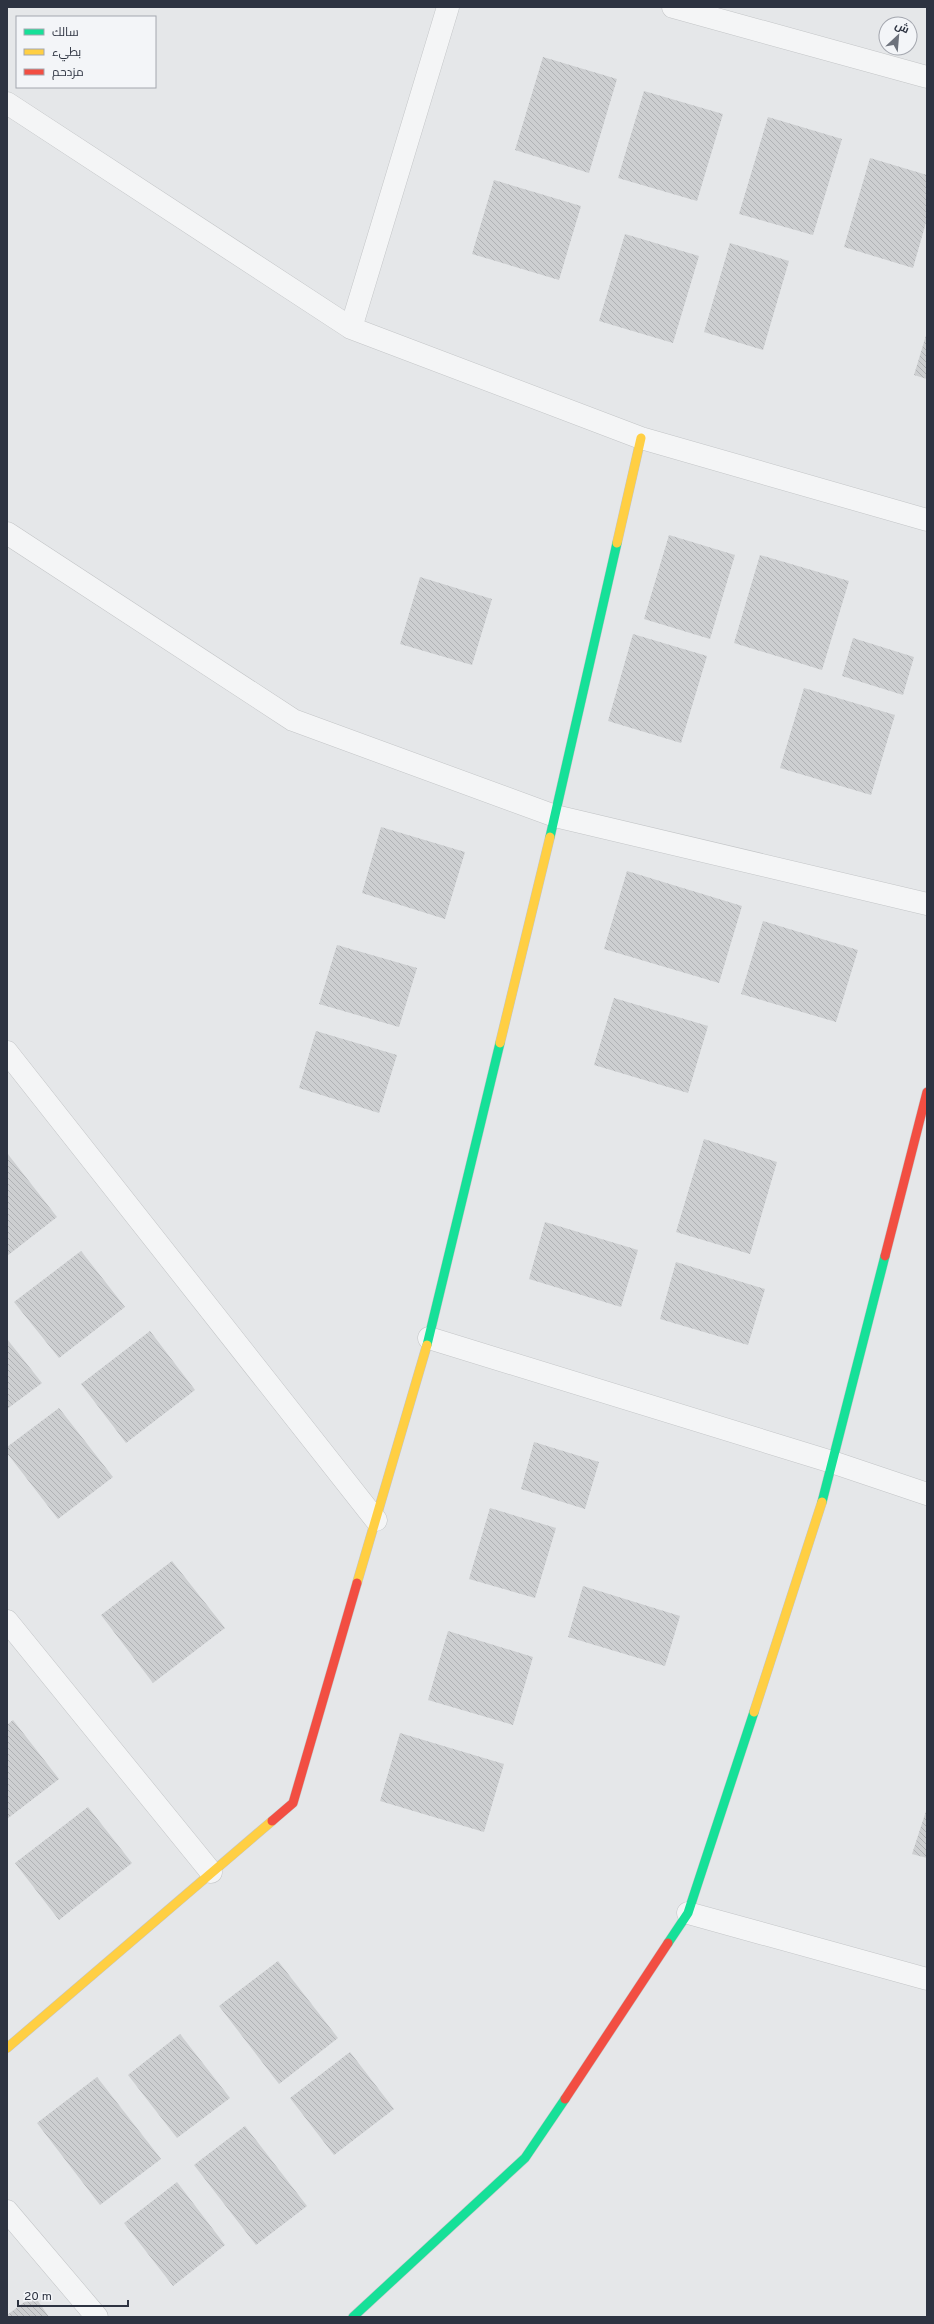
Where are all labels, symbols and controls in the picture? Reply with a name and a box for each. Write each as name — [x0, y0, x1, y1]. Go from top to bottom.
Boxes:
legend — [16, 16, 156, 88]
north arrow — [878, 16, 918, 56]
text: ش — [893, 19, 911, 37]
text: سالك — [52, 25, 79, 41]
text: بطيء — [52, 45, 81, 62]
text: مزدحم — [52, 65, 84, 81]
scale bar — [18, 2282, 128, 2308]
text: 20 m — [24, 2289, 52, 2305]

